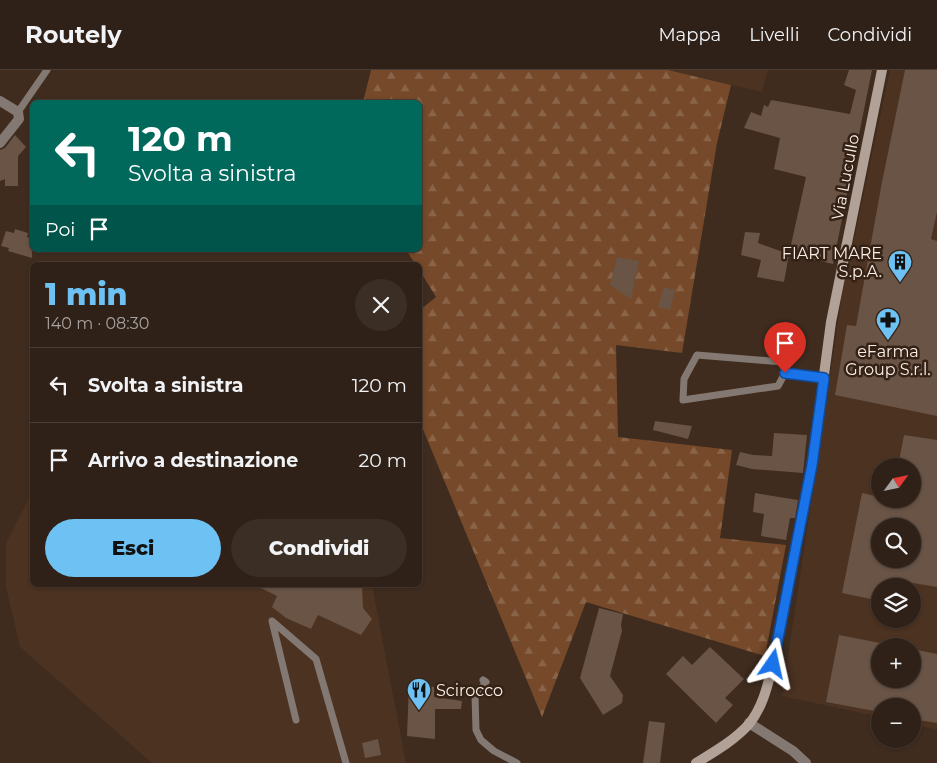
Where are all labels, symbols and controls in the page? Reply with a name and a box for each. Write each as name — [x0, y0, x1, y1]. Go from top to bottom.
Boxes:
text: Routely — [25, 20, 122, 49]
text: Mappa — [658, 24, 721, 46]
text: Livelli — [749, 24, 800, 46]
text: Condividi — [828, 24, 912, 46]
text: 120 m — [128, 117, 233, 160]
icon: left — [45, 120, 110, 185]
street label: Via Lucullo — [828, 132, 863, 222]
text: Svolta a sinistra — [128, 160, 296, 187]
icon: arrive — [85, 215, 113, 243]
text: Poi — [45, 218, 75, 241]
place label: FIART MARE S.p.A. — [782, 244, 882, 281]
building icon: FIART MARE S.p.A. — [887, 249, 913, 283]
text: 1 min — [45, 276, 128, 313]
button: close — [355, 279, 407, 331]
pharmacy icon: eFarma Group S.r.l. — [875, 307, 901, 341]
text: 140 m · 08:30 — [45, 314, 149, 333]
pin — [764, 322, 806, 373]
icon: arrive — [771, 329, 799, 357]
place label: eFarma Group S.r.l. — [845, 342, 931, 379]
icon: left — [45, 371, 73, 399]
text: Svolta a sinistra — [88, 374, 243, 397]
text: 120 m — [352, 374, 407, 397]
icon: arrive — [45, 446, 73, 474]
text: Arrivo a destinazione — [88, 449, 298, 472]
text: 20 m — [359, 449, 407, 472]
north arrow — [871, 458, 921, 508]
map controls — [871, 458, 921, 748]
button: search — [871, 518, 921, 568]
button: Esci — [45, 519, 221, 577]
button: Condividi — [231, 519, 407, 577]
button: layers — [871, 578, 921, 628]
position arrow — [746, 637, 798, 689]
button: + — [871, 638, 921, 688]
restaurant icon: Scirocco — [406, 677, 432, 711]
place label: Scirocco — [436, 681, 503, 700]
button: − — [871, 698, 921, 748]

